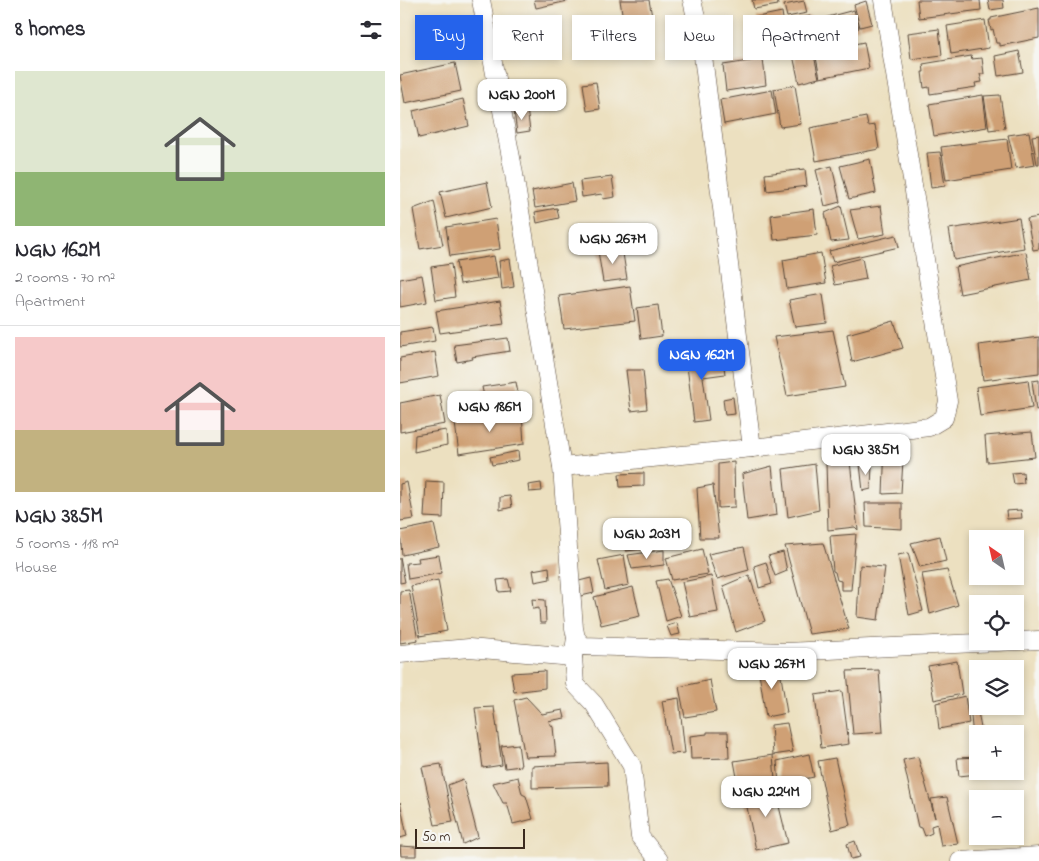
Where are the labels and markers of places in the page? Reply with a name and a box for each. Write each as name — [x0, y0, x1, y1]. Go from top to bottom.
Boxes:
pin: NGN 200M — [470, 78, 574, 121]
pin: NGN 267M — [561, 222, 665, 265]
pin: NGN 162M — [650, 338, 754, 381]
pin: NGN 186M — [438, 390, 542, 433]
pin: NGN 385M — [814, 434, 918, 476]
pin: NGN 203M — [595, 518, 699, 560]
pin: NGN 267M — [720, 648, 824, 690]
pin: NGN 224M — [714, 776, 818, 818]

